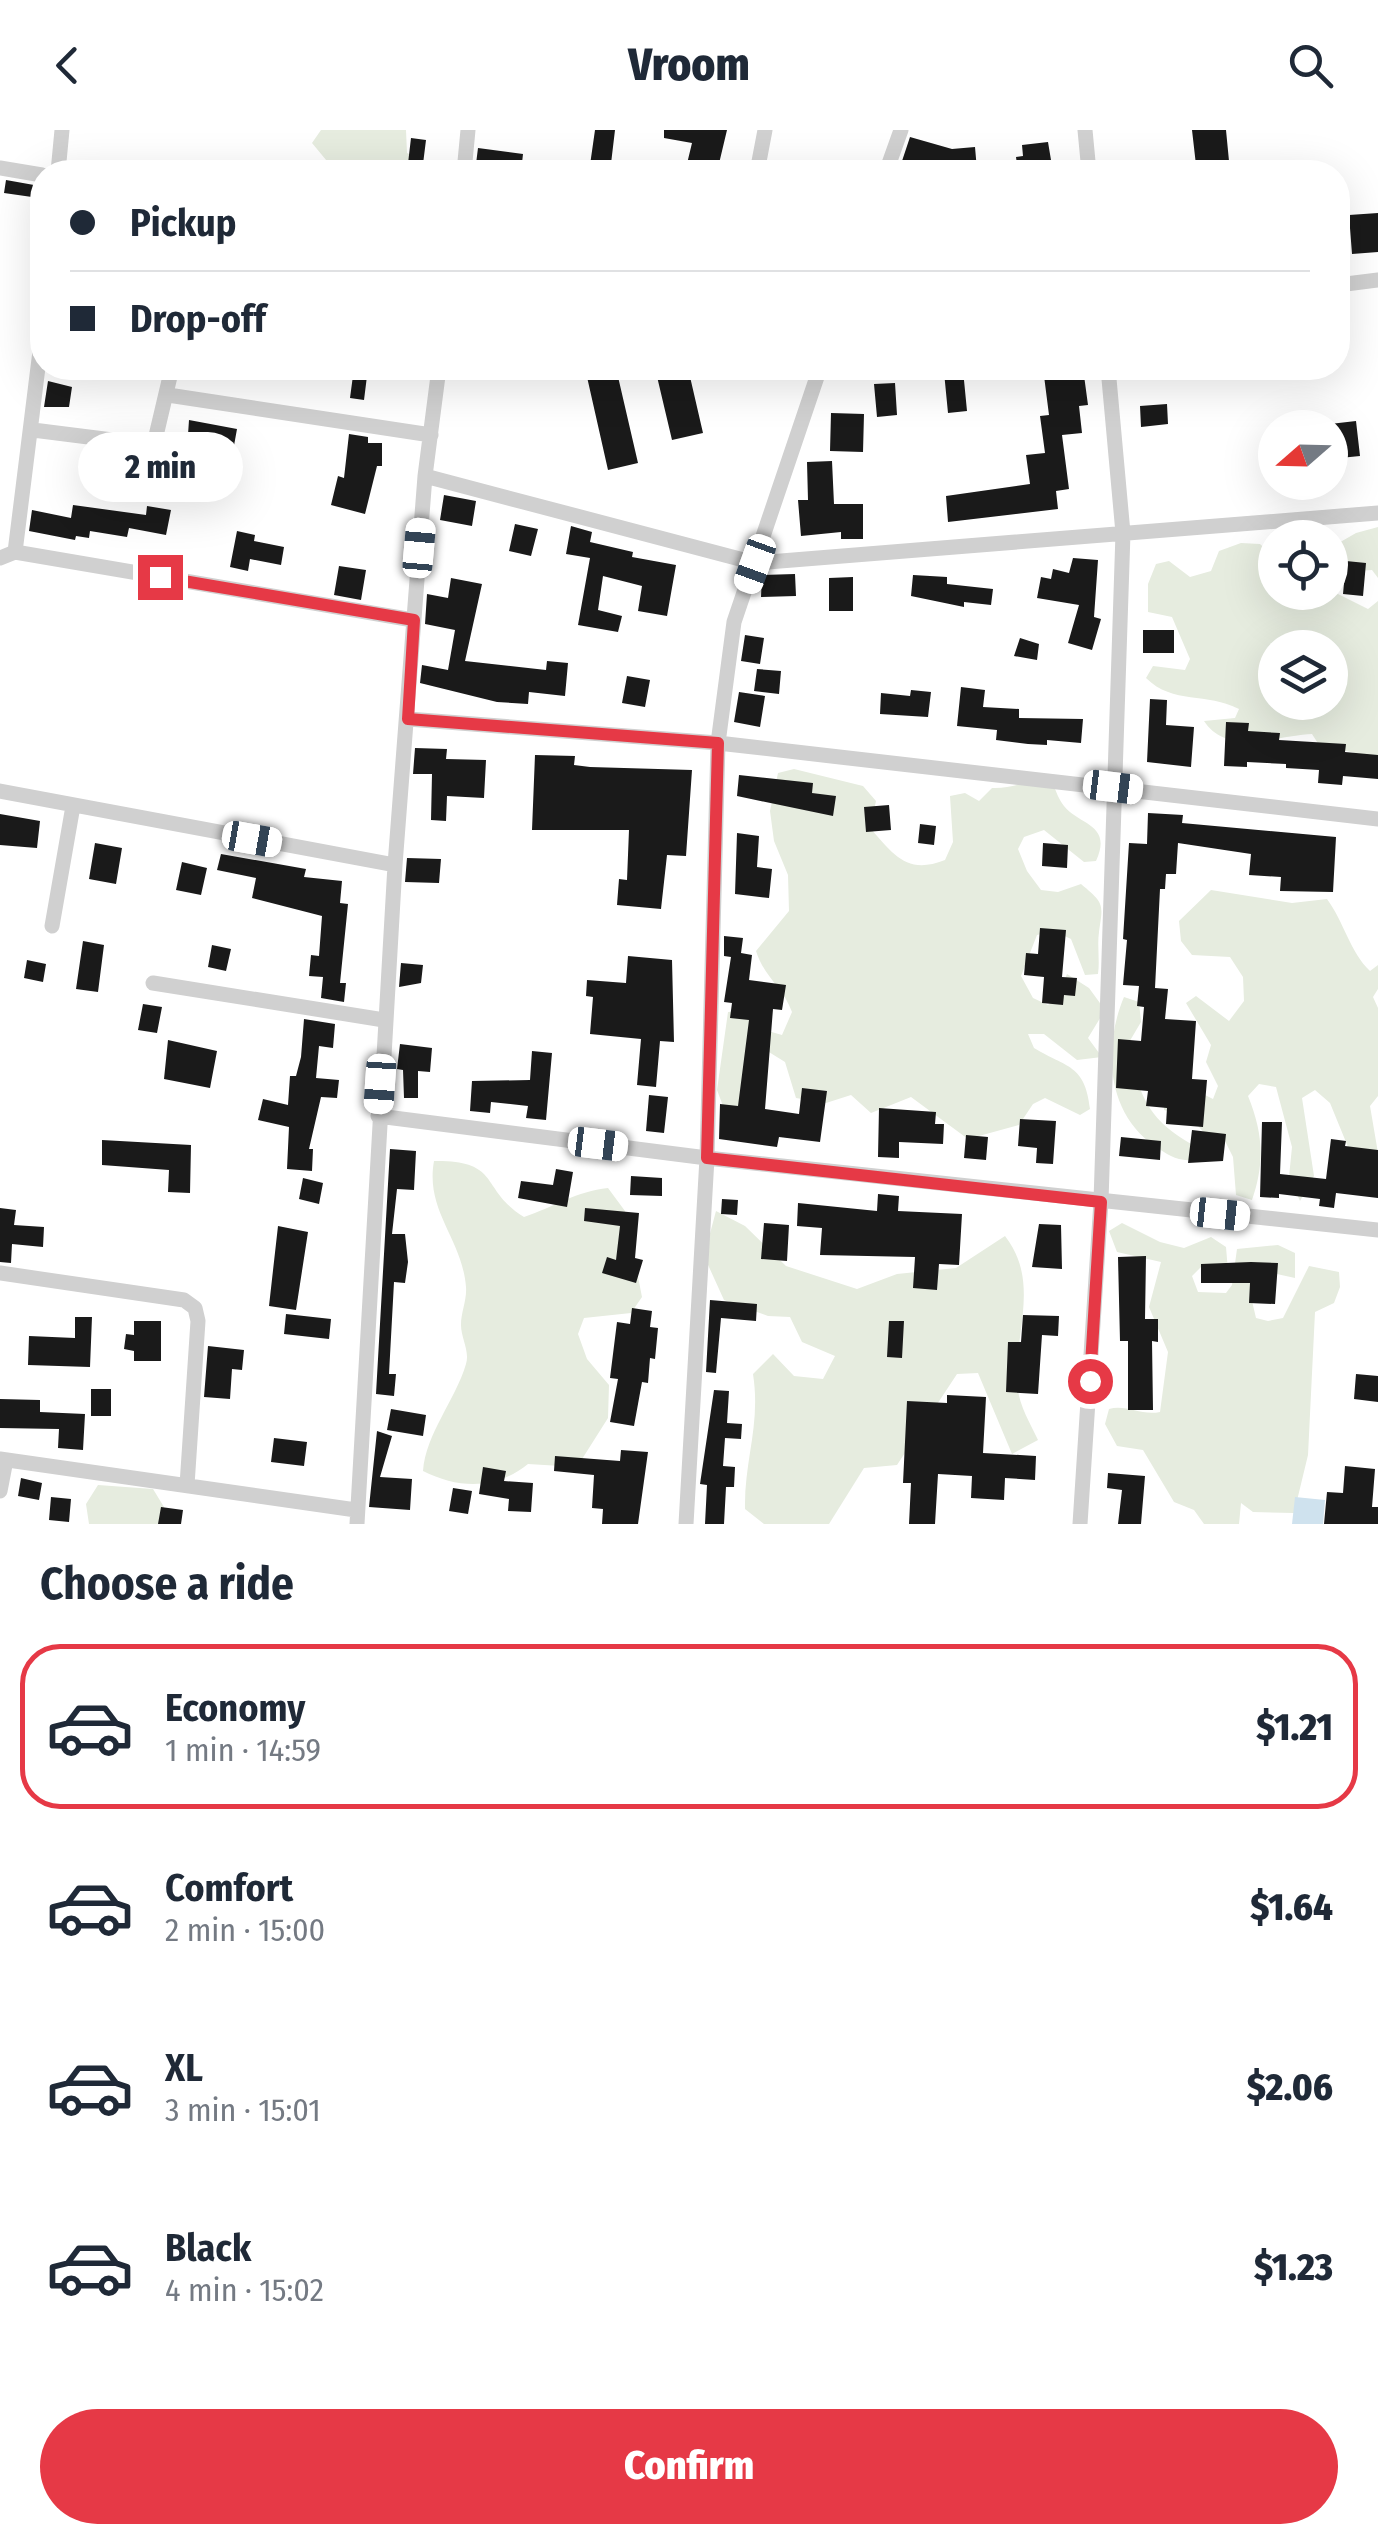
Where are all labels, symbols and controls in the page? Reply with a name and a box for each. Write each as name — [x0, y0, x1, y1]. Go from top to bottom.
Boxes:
icon: back — [40, 38, 95, 93]
text: Vroom — [628, 38, 750, 92]
icon: search — [1283, 38, 1338, 93]
text: Pickup — [130, 200, 236, 246]
text: Drop-off — [130, 296, 266, 342]
north arrow — [1258, 410, 1348, 500]
map controls — [1258, 410, 1348, 720]
callout: 2 min — [78, 432, 242, 502]
text: 2 min — [125, 448, 196, 486]
car — [401, 517, 437, 579]
button: locate — [1258, 520, 1348, 610]
car — [731, 531, 779, 597]
route end — [138, 555, 183, 600]
button: layers — [1258, 630, 1348, 720]
car — [1081, 768, 1145, 806]
car — [220, 819, 284, 859]
car — [363, 1053, 397, 1115]
car — [566, 1125, 630, 1163]
car — [1189, 1196, 1251, 1232]
route start — [1068, 1359, 1113, 1404]
text: Choose a ride — [40, 1557, 294, 1611]
icon: car — [45, 1682, 135, 1772]
text: Economy — [165, 1685, 305, 1731]
text: $1.21 — [1256, 1704, 1333, 1750]
text: 1 min · 14:59 — [165, 1731, 321, 1769]
icon: car — [45, 1862, 135, 1952]
text: Comfort — [165, 1865, 293, 1911]
text: $1.64 — [1250, 1884, 1333, 1930]
text: 2 min · 15:00 — [165, 1911, 325, 1949]
icon: car — [45, 2042, 135, 2132]
text: XL — [165, 2045, 203, 2091]
text: $2.06 — [1247, 2064, 1333, 2110]
text: 3 min · 15:01 — [165, 2091, 321, 2129]
icon: car — [45, 2222, 135, 2312]
text: Black — [165, 2225, 251, 2271]
text: $1.23 — [1254, 2244, 1333, 2290]
text: 4 min · 15:02 — [165, 2271, 324, 2309]
button: Confirm — [40, 2409, 1338, 2524]

